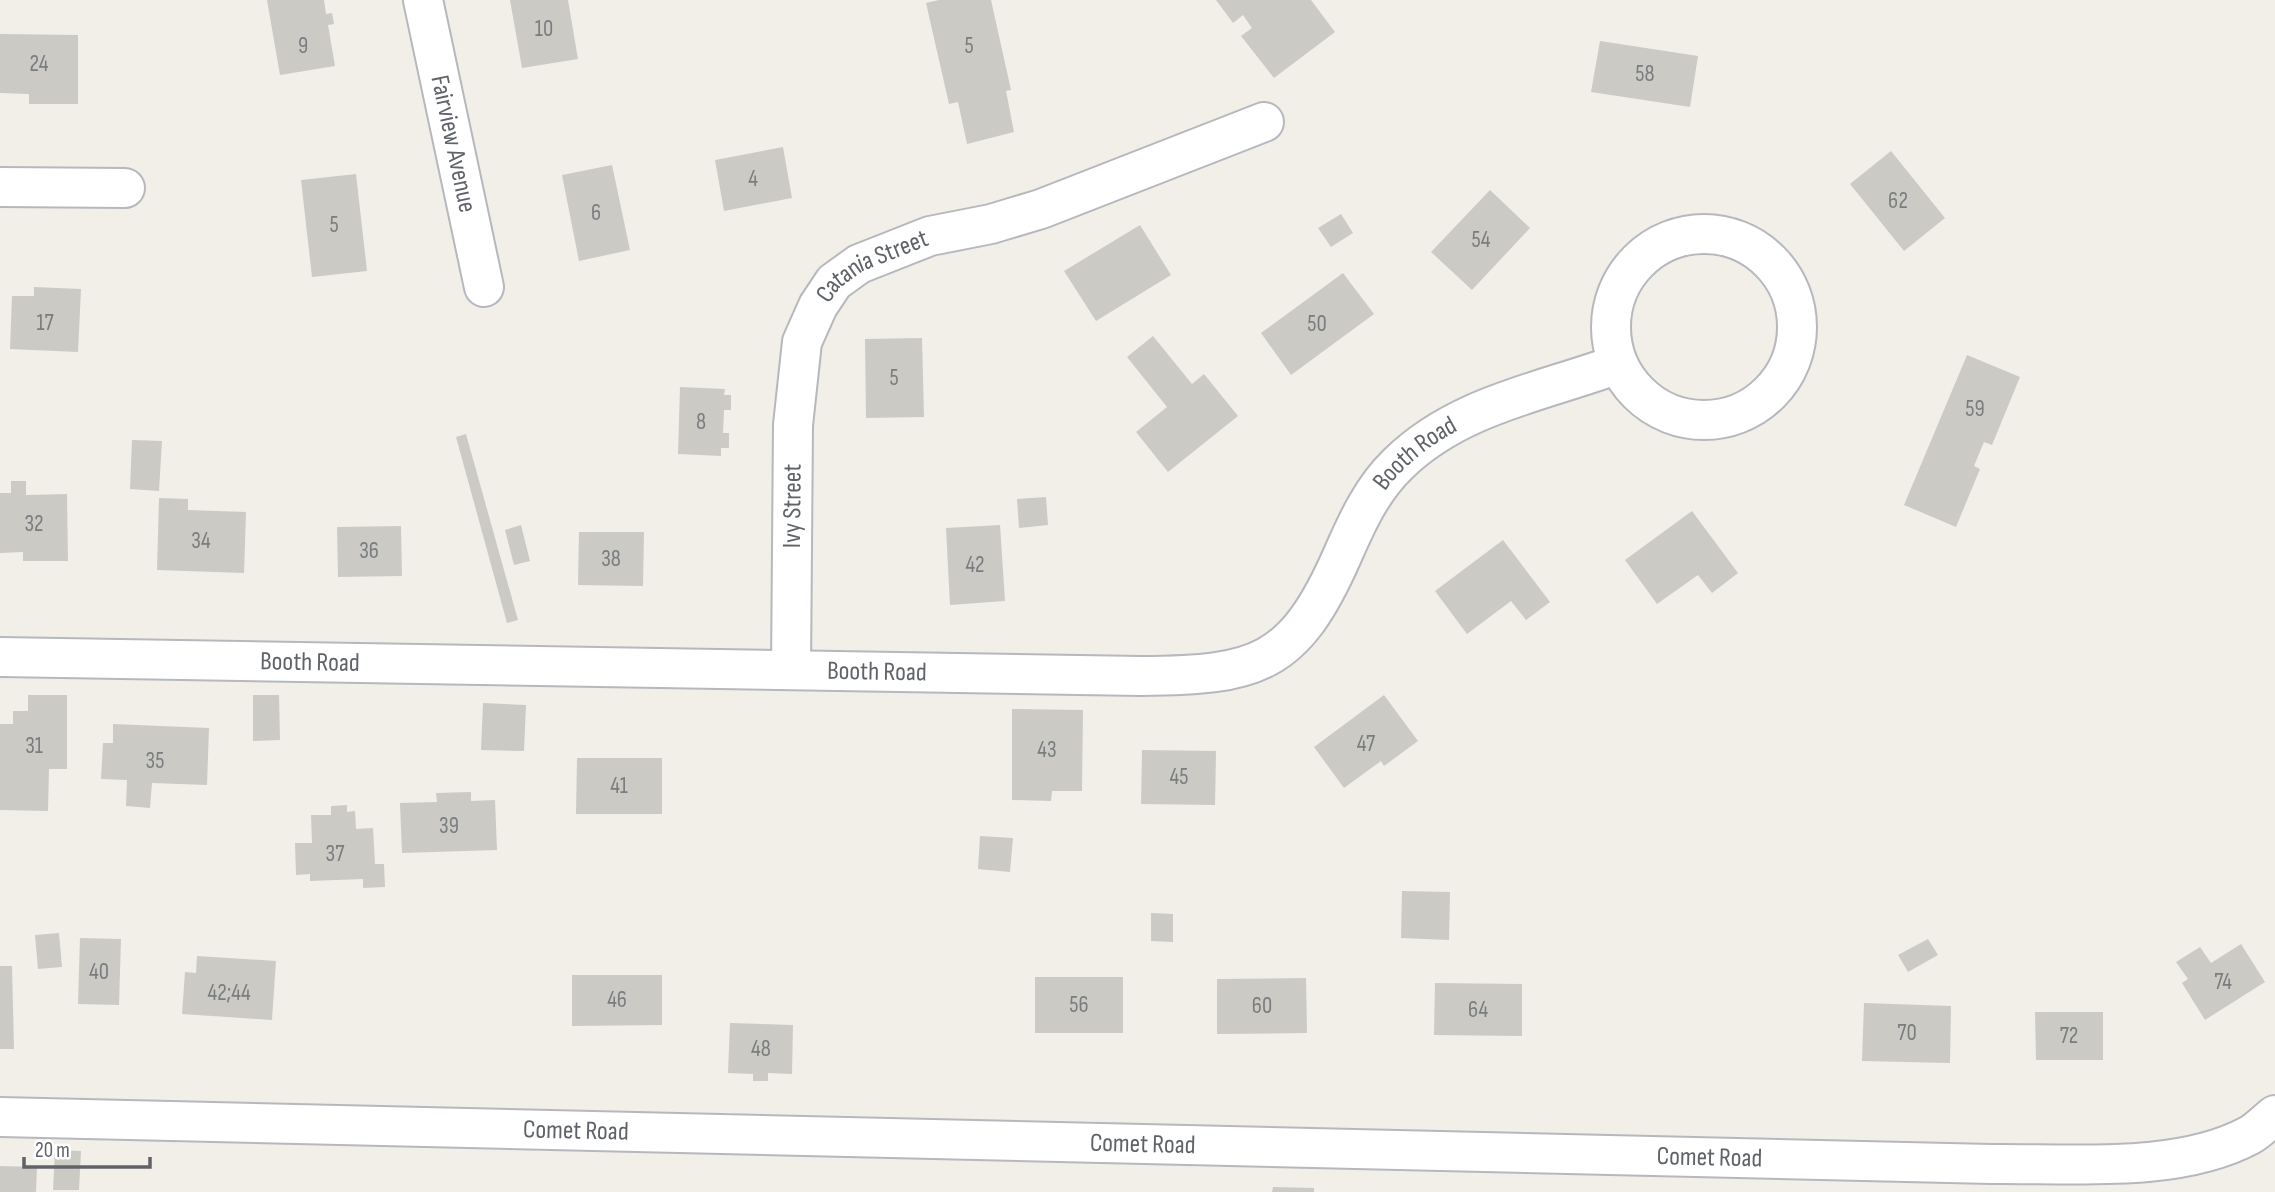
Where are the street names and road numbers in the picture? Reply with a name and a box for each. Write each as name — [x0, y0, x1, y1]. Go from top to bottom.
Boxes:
street label: Fairview Avenue — [424, 72, 483, 215]
street label: Catania Street — [809, 223, 933, 308]
street label: Booth Road — [1366, 410, 1462, 496]
street label: Ivy Street — [776, 464, 808, 548]
street label: Booth Road — [260, 646, 360, 678]
street label: Booth Road — [827, 655, 927, 688]
street label: Comet Road — [523, 1114, 629, 1147]
street label: Comet Road — [1089, 1127, 1196, 1161]
street label: Comet Road — [1656, 1141, 1763, 1174]

